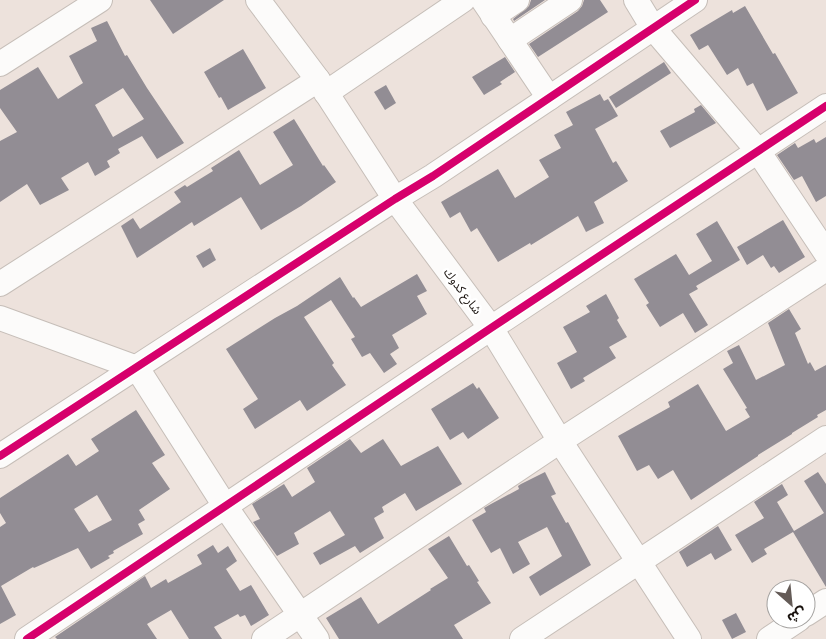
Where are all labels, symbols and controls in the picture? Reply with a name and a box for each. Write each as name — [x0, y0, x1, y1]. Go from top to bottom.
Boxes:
street label: شارع كدوك — [439, 265, 485, 318]
north arrow — [766, 579, 816, 629]
text: ش — [785, 604, 810, 628]

